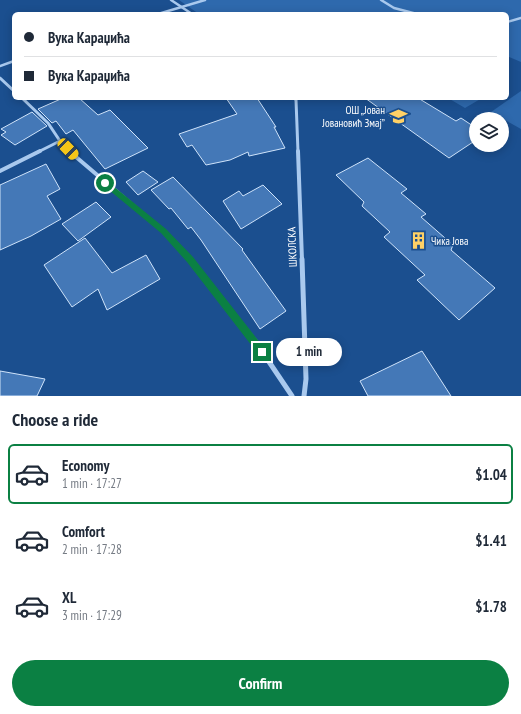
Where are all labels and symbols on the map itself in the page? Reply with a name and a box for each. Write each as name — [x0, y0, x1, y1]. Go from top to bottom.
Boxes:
place label: ОШ „Јован Јовановић Змај” — [321, 103, 385, 130]
school or university icon: ОШ „Јован Јовановић Змај” — [388, 106, 408, 126]
car — [55, 136, 81, 162]
route start — [96, 174, 114, 192]
street label: ШКОЛСКА — [284, 226, 300, 267]
building icon: Чика Јова — [408, 231, 428, 251]
place label: Чика Јова — [431, 234, 468, 248]
callout: 1 min — [276, 338, 342, 366]
route end — [253, 343, 271, 361]

